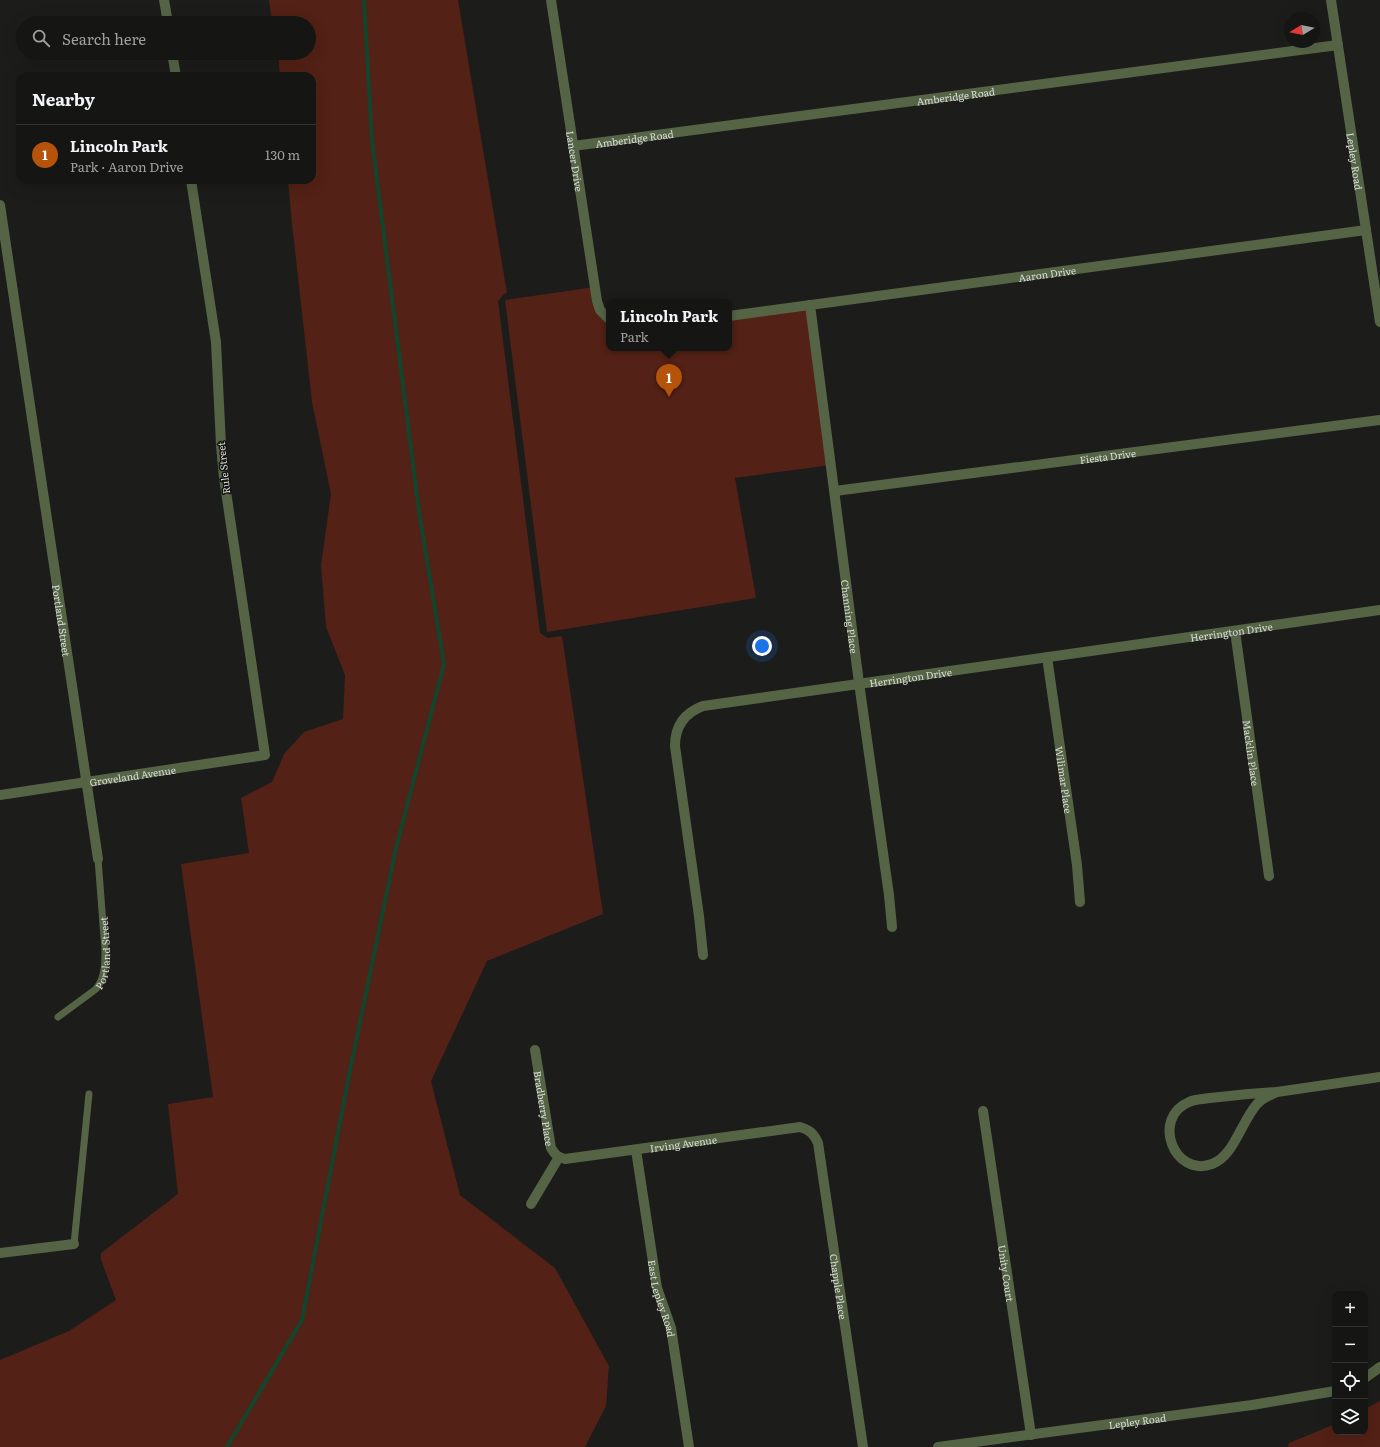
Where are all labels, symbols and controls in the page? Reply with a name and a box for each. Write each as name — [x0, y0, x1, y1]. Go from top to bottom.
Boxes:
north arrow — [1284, 12, 1320, 48]
search box — [16, 16, 316, 60]
icon: search — [30, 27, 52, 49]
text: Search here — [62, 27, 146, 50]
street label: Amberidge Road — [916, 83, 996, 108]
text: Nearby — [32, 86, 95, 111]
street label: Amberidge Road — [594, 125, 675, 150]
street label: Lancer Drive — [564, 130, 588, 193]
street label: Lepley Road — [1344, 131, 1367, 191]
text: Lincoln Park — [70, 134, 168, 157]
text: 1 — [42, 145, 48, 164]
text: 130 m — [265, 145, 300, 164]
text: Park · Aaron Drive — [70, 157, 183, 176]
street label: Aaron Drive — [1017, 262, 1077, 284]
popup — [606, 299, 732, 351]
text: Lincoln Park — [620, 304, 718, 327]
text: Park — [620, 327, 649, 346]
pin: 1 — [656, 364, 682, 397]
street label: Rule Street — [213, 441, 233, 495]
street label: Fiesta Drive — [1079, 444, 1137, 467]
street label: Channing Place — [838, 579, 863, 654]
street label: Portland Street — [49, 583, 75, 657]
street label: Herrington Drive — [1189, 618, 1273, 644]
your location — [752, 636, 772, 656]
street label: Herrington Drive — [868, 663, 953, 690]
street label: Macklin Place — [1240, 719, 1264, 787]
street label: Wilimar Place — [1052, 745, 1077, 814]
street label: Groveland Avenue — [88, 761, 177, 789]
street label: Portland Street — [91, 916, 113, 992]
street label: Bradberry Place — [531, 1069, 558, 1147]
street label: Irving Avenue — [649, 1131, 718, 1155]
street label: Unity Court — [995, 1244, 1019, 1303]
street label: Chapple Place — [827, 1253, 852, 1320]
street label: East Lepley Road — [645, 1259, 680, 1338]
map controls — [1332, 1291, 1368, 1435]
button: + — [1332, 1291, 1368, 1327]
button: − — [1332, 1327, 1368, 1363]
button: locate — [1332, 1363, 1368, 1399]
button: layers — [1332, 1399, 1368, 1435]
street label: Lepley Road — [1108, 1409, 1167, 1432]

